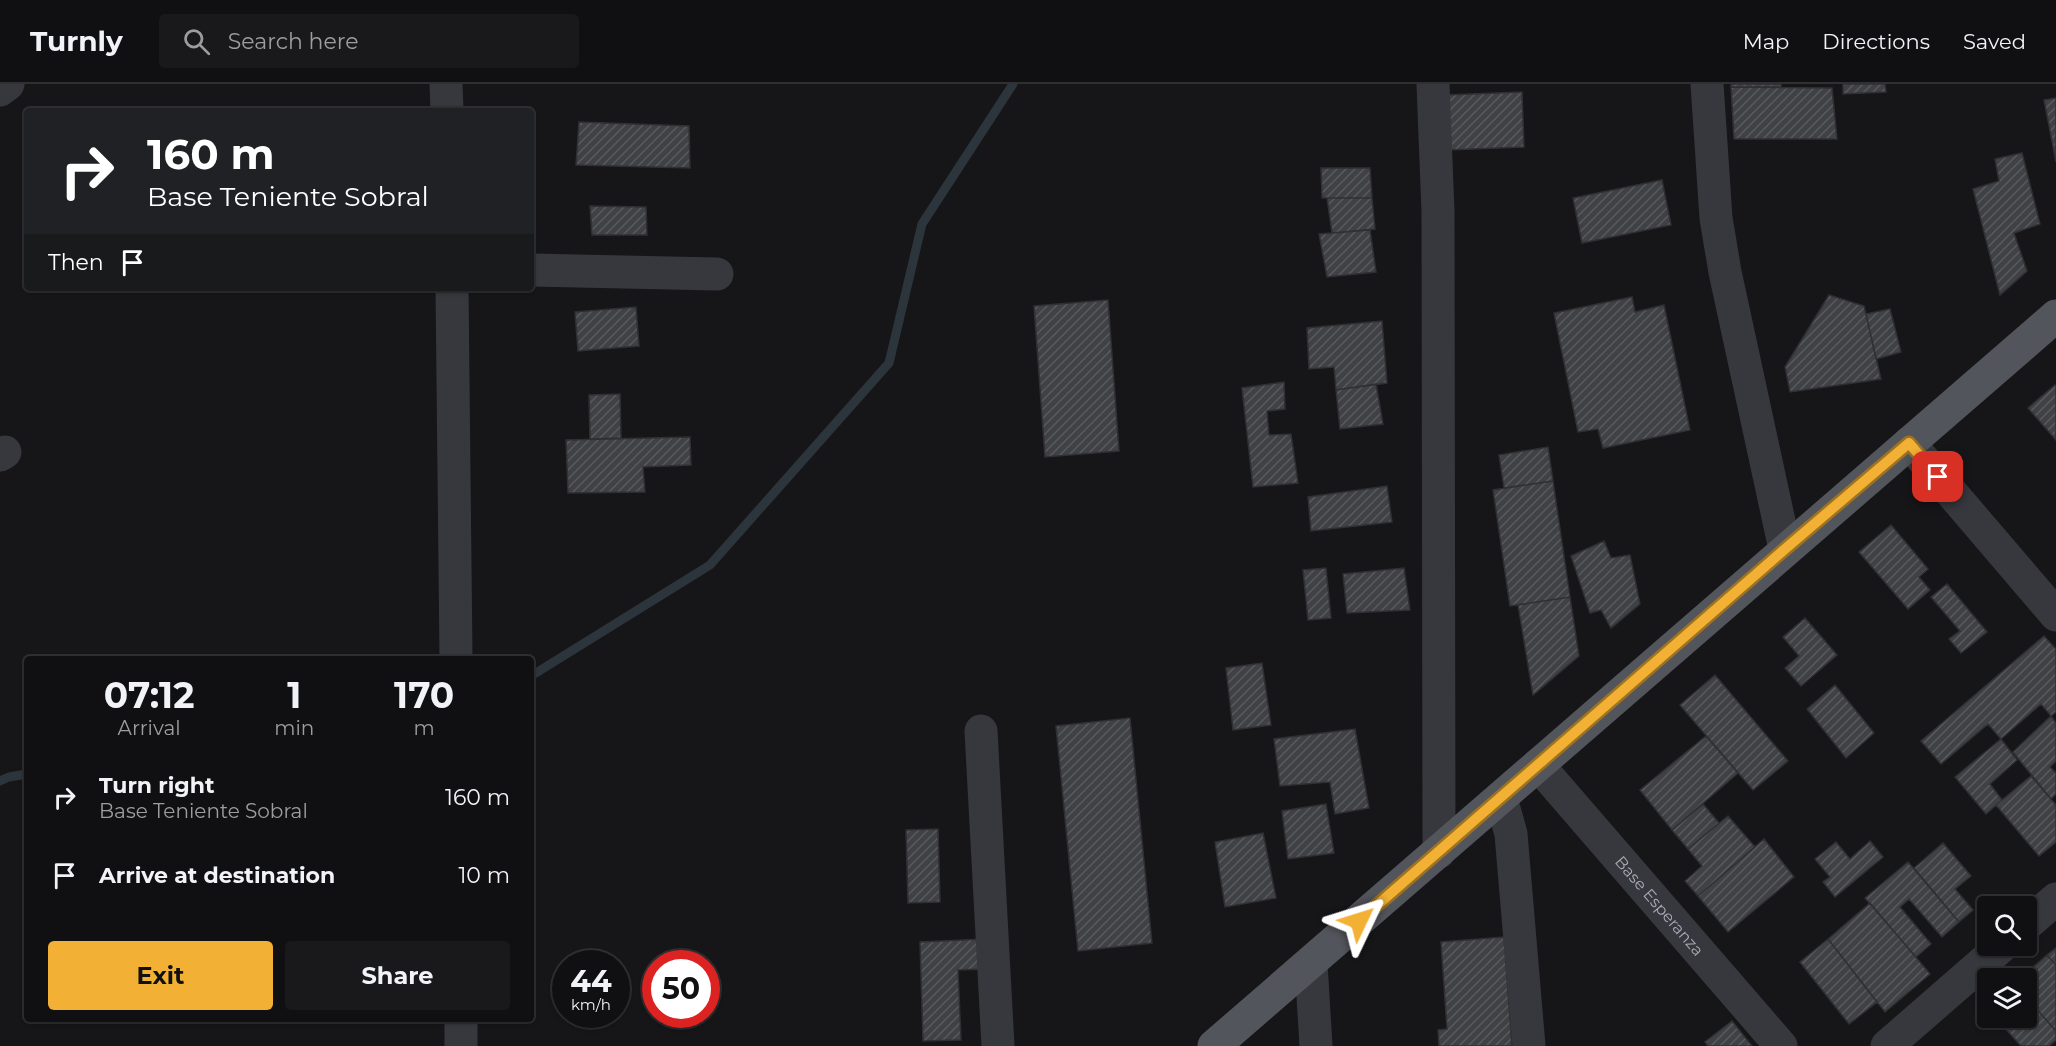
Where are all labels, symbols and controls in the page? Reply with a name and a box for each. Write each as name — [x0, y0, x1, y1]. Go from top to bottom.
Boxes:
search box — [159, 14, 579, 68]
text: Turnly — [30, 24, 123, 58]
icon: search — [180, 25, 213, 58]
text: Search here — [228, 28, 359, 55]
text: Map — [1743, 29, 1789, 54]
text: Directions — [1822, 29, 1930, 54]
text: Saved — [1963, 29, 2026, 54]
text: 160 m — [147, 128, 275, 180]
icon: right — [48, 132, 126, 210]
text: Base Teniente Sobral — [147, 180, 429, 213]
icon: arrive — [116, 246, 149, 279]
text: Then — [48, 249, 104, 276]
pin — [1912, 451, 1963, 502]
icon: arrive — [1921, 460, 1954, 493]
text: 07:12 — [104, 673, 194, 717]
text: 1 — [287, 673, 301, 717]
text: 170 — [394, 673, 454, 717]
text: Arrival — [118, 716, 181, 740]
text: min — [274, 716, 314, 740]
text: m — [414, 716, 435, 740]
text: Turn right — [99, 772, 214, 799]
icon: right — [48, 781, 81, 814]
text: 160 m — [445, 784, 510, 811]
text: Base Teniente Sobral — [99, 799, 308, 823]
street label: Base Esperanza — [1611, 852, 1708, 960]
icon: arrive — [48, 859, 81, 892]
text: Arrive at destination — [99, 862, 335, 889]
text: 10 m — [458, 862, 510, 889]
position arrow — [1327, 889, 1391, 953]
map controls — [1977, 896, 2037, 1028]
button: search — [1977, 896, 2037, 956]
button: Exit — [48, 941, 273, 1010]
button: Share — [285, 941, 510, 1010]
speed limit sign: 50 — [642, 950, 720, 1028]
text: 44 — [570, 963, 612, 1000]
button: layers — [1977, 968, 2037, 1028]
text: km/h — [571, 995, 611, 1014]

